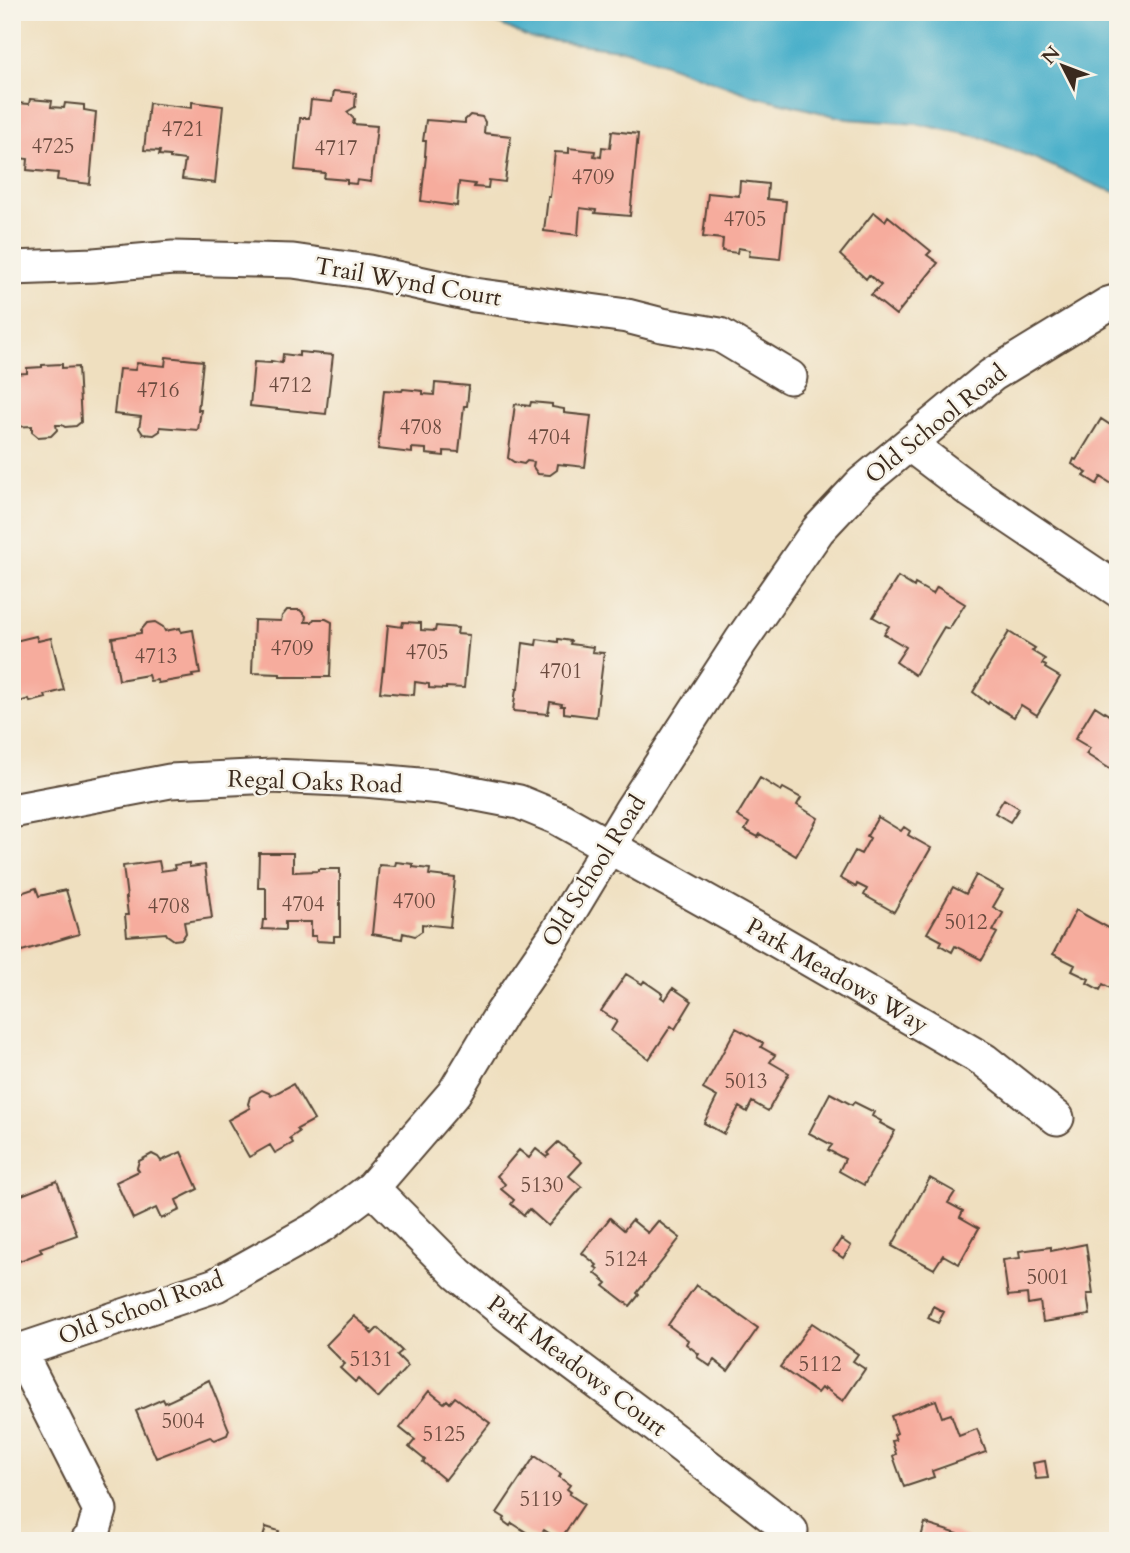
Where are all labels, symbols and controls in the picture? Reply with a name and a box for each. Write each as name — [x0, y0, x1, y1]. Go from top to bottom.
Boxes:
north arrow — [1028, 32, 1098, 102]
text: N — [1036, 40, 1067, 70]
house number: 4721 — [161, 115, 205, 144]
house number: 4725 — [31, 132, 75, 161]
house number: 4717 — [314, 134, 358, 163]
house number: 4709 — [571, 163, 615, 192]
house number: 4705 — [723, 205, 767, 234]
street label: Trail Wynd Court — [312, 249, 504, 315]
street label: Old School Road — [858, 356, 1014, 491]
house number: 4712 — [268, 371, 312, 400]
house number: 4716 — [136, 376, 180, 405]
house number: 4708 — [399, 413, 443, 442]
house number: 4704 — [527, 423, 571, 452]
house number: 4709 — [270, 634, 314, 663]
house number: 4705 — [405, 638, 449, 667]
house number: 4713 — [134, 642, 178, 671]
house number: 4701 — [539, 657, 583, 686]
street label: Regal Oaks Road — [227, 762, 403, 802]
street label: Old School Road — [534, 789, 654, 953]
house number: 4700 — [392, 887, 436, 916]
house number: 4704 — [281, 890, 325, 919]
house number: 4708 — [147, 892, 191, 921]
house number: 5012 — [944, 908, 988, 937]
street label: Park Meadows Way — [740, 910, 935, 1042]
house number: 5013 — [724, 1067, 768, 1096]
house number: 5130 — [520, 1171, 564, 1200]
house number: 5124 — [604, 1245, 648, 1274]
street label: Old School Road — [54, 1263, 228, 1353]
house number: 5001 — [1026, 1263, 1070, 1292]
street label: Park Meadows Court — [481, 1288, 674, 1445]
house number: 5131 — [349, 1345, 393, 1374]
house number: 5112 — [798, 1350, 842, 1379]
house number: 5004 — [161, 1407, 205, 1436]
house number: 5125 — [422, 1420, 466, 1449]
house number: 5119 — [519, 1485, 563, 1514]

